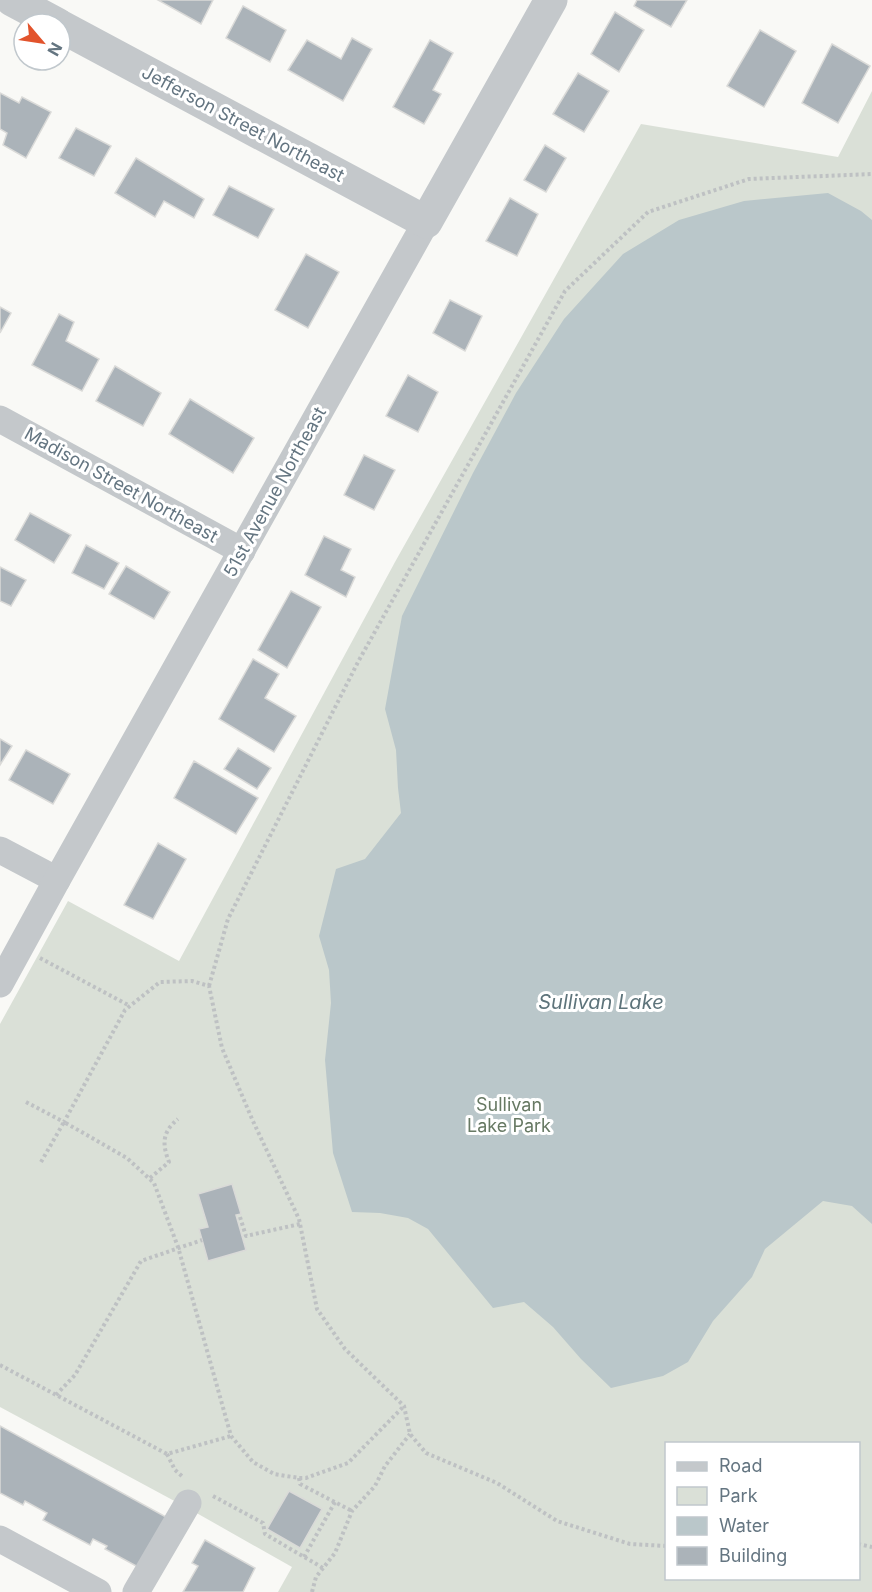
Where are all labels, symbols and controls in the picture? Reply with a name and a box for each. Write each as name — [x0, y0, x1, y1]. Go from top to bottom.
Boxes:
north arrow — [12, 12, 72, 72]
text: N — [43, 39, 67, 59]
street label: Jefferson Street Northeast — [138, 61, 348, 186]
street label: 51st Avenue Northeast — [219, 403, 330, 580]
street label: Madison Street Northeast — [21, 423, 222, 547]
water label: Sullivan Lake — [538, 990, 664, 1014]
park label: Sullivan Lake Park — [467, 1094, 551, 1136]
legend — [665, 1442, 860, 1580]
text: Road — [719, 1455, 762, 1476]
text: Park — [719, 1485, 758, 1506]
text: Water — [719, 1515, 769, 1536]
text: Building — [719, 1545, 787, 1566]

